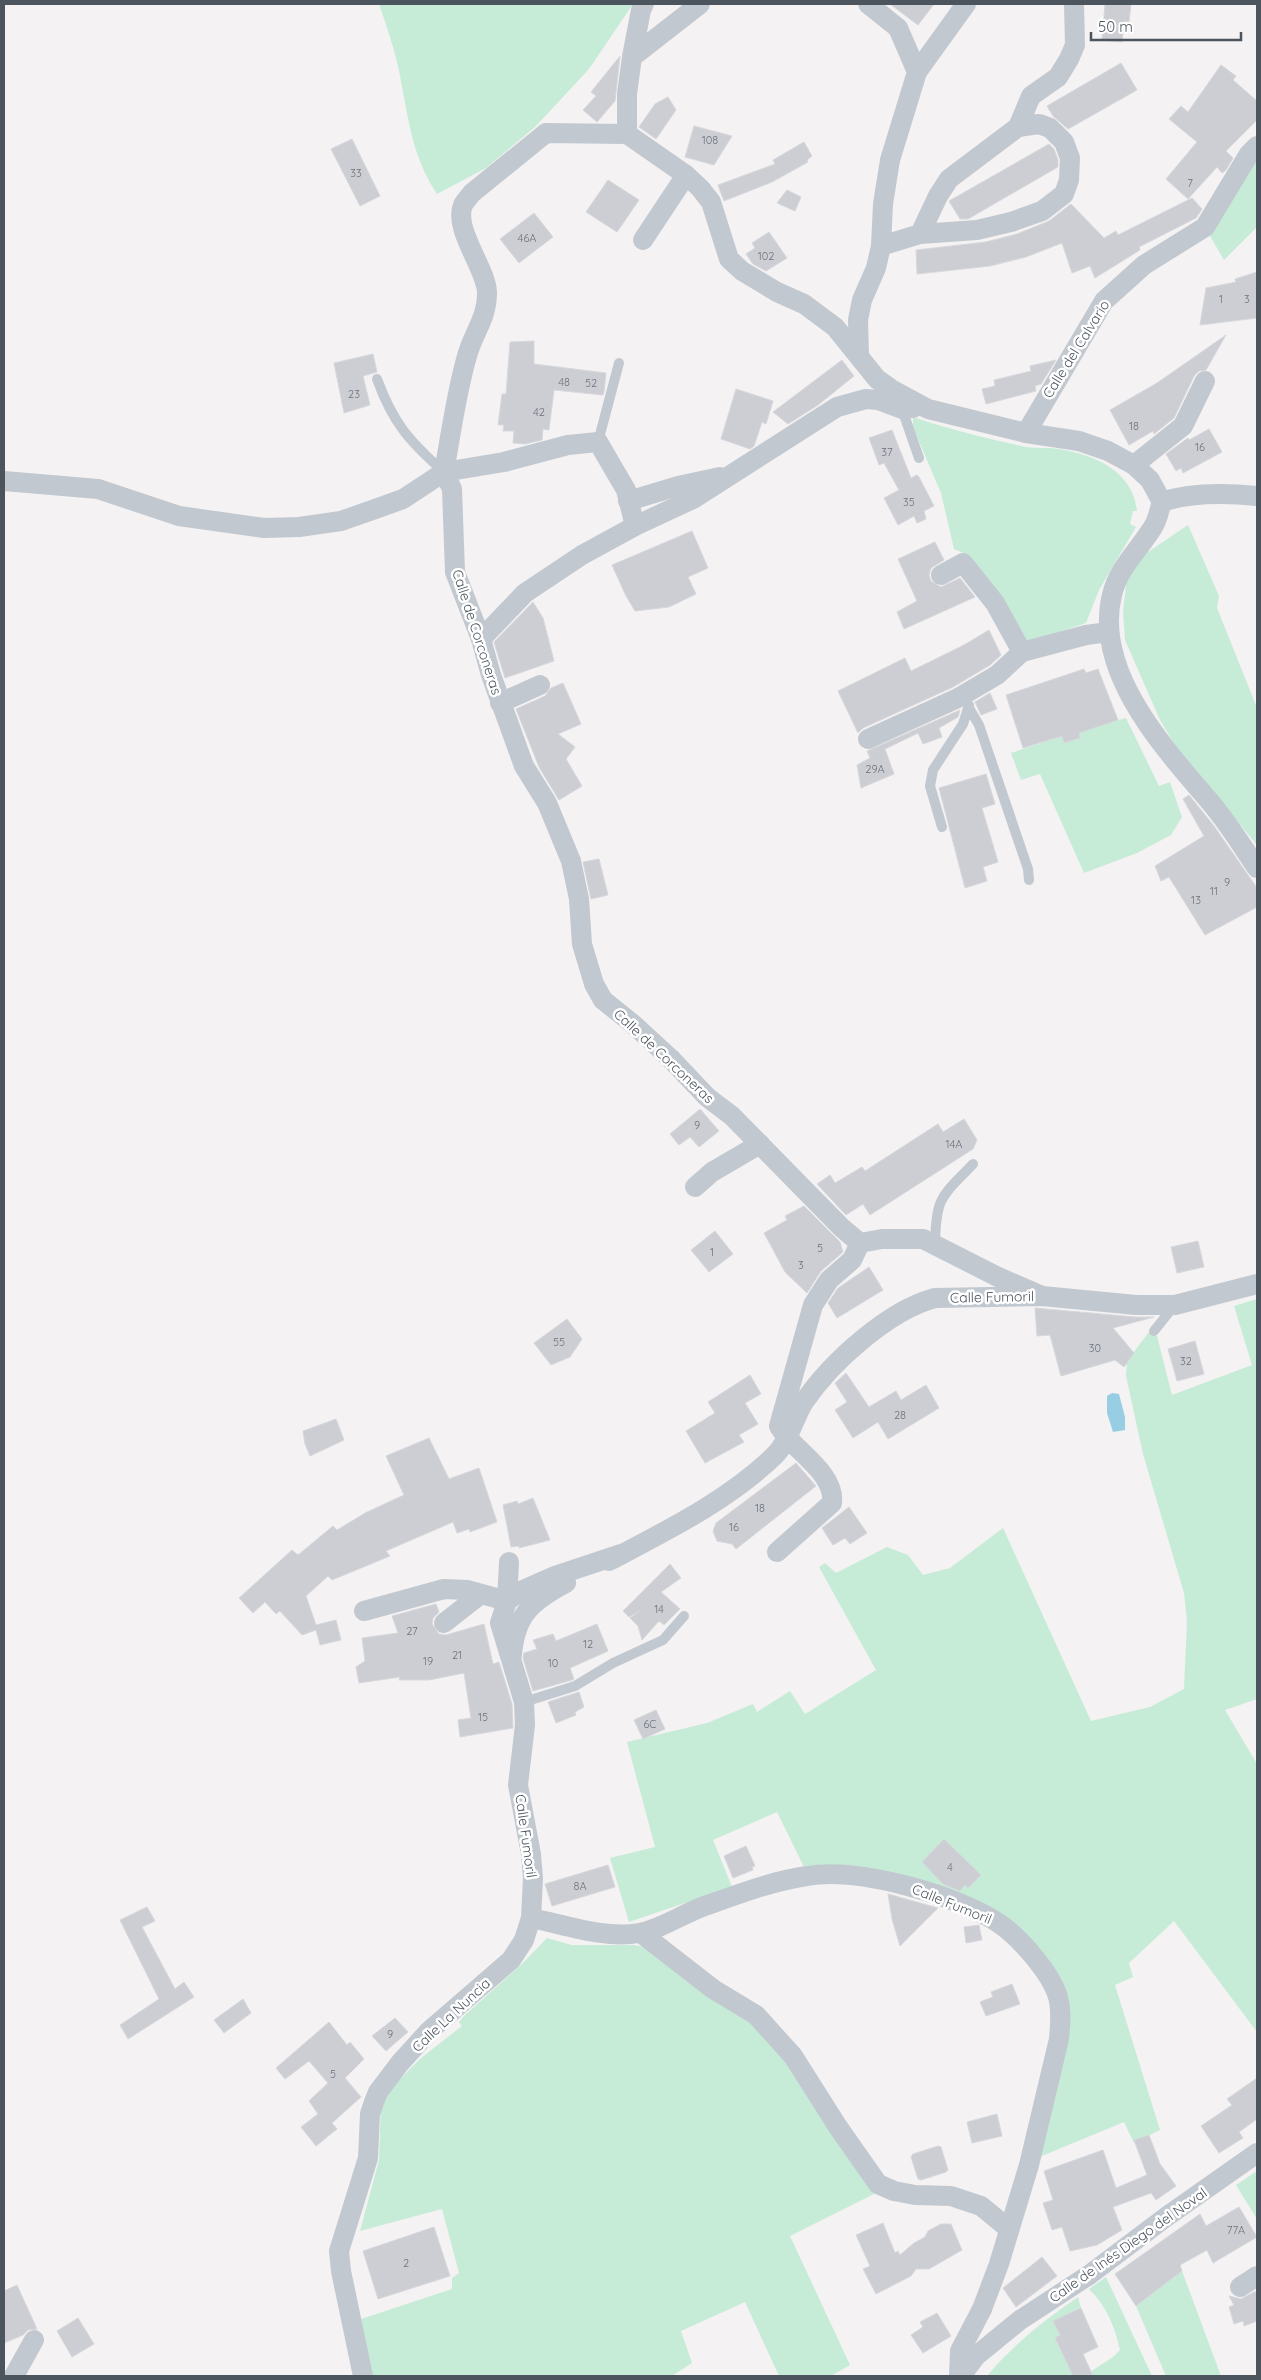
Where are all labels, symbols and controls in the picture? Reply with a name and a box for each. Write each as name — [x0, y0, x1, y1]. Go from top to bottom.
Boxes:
scale bar — [1091, 10, 1241, 42]
text: 50 m — [1098, 17, 1133, 36]
house number: 108 — [702, 133, 718, 147]
house number: 33 — [350, 166, 362, 180]
house number: 7 — [1187, 176, 1193, 190]
house number: 46A — [518, 231, 536, 245]
house number: 102 — [758, 249, 774, 263]
house number: 1 — [1219, 292, 1223, 306]
house number: 3 — [1244, 292, 1250, 306]
street label: Calle del Calvario — [1039, 297, 1113, 401]
house number: 48 — [558, 375, 570, 389]
house number: 52 — [585, 376, 597, 390]
house number: 23 — [348, 387, 360, 401]
house number: 42 — [533, 405, 545, 419]
house number: 18 — [1129, 419, 1139, 433]
house number: 16 — [1195, 440, 1205, 454]
house number: 37 — [881, 445, 893, 459]
house number: 35 — [903, 495, 915, 509]
street label: Calle de Corconeras — [448, 567, 506, 697]
house number: 29A — [865, 762, 885, 776]
house number: 9 — [1224, 875, 1230, 889]
house number: 11 — [1210, 884, 1218, 898]
house number: 13 — [1191, 893, 1201, 907]
street label: Calle de Corconeras — [610, 1005, 718, 1107]
house number: 9 — [694, 1118, 700, 1132]
house number: 14A — [946, 1137, 962, 1151]
house number: 5 — [817, 1241, 823, 1255]
house number: 1 — [710, 1245, 714, 1259]
house number: 3 — [798, 1258, 804, 1272]
street label: Calle Fumoril — [950, 1287, 1034, 1307]
house number: 55 — [553, 1335, 565, 1349]
house number: 30 — [1089, 1341, 1101, 1355]
house number: 32 — [1180, 1354, 1192, 1368]
house number: 28 — [894, 1408, 906, 1422]
house number: 18 — [755, 1501, 765, 1515]
house number: 16 — [729, 1520, 739, 1534]
house number: 14 — [654, 1602, 664, 1616]
house number: 27 — [406, 1624, 418, 1638]
house number: 12 — [583, 1637, 593, 1651]
house number: 21 — [452, 1648, 462, 1662]
house number: 19 — [423, 1654, 433, 1668]
house number: 10 — [548, 1656, 558, 1670]
house number: 15 — [478, 1710, 488, 1724]
house number: 6C — [643, 1717, 657, 1731]
street label: Calle Fumoril — [511, 1793, 541, 1879]
house number: 4 — [947, 1860, 953, 1874]
house number: 8A — [573, 1879, 587, 1893]
street label: Calle Fumoril — [910, 1880, 994, 1928]
street label: Calle La Nuncia — [408, 1974, 494, 2056]
house number: 9 — [387, 2027, 393, 2041]
house number: 5 — [330, 2067, 336, 2081]
street label: Calle de Inés Diego del Noval — [1046, 2184, 1210, 2306]
house number: 77A — [1227, 2223, 1245, 2237]
house number: 2 — [403, 2256, 409, 2270]

